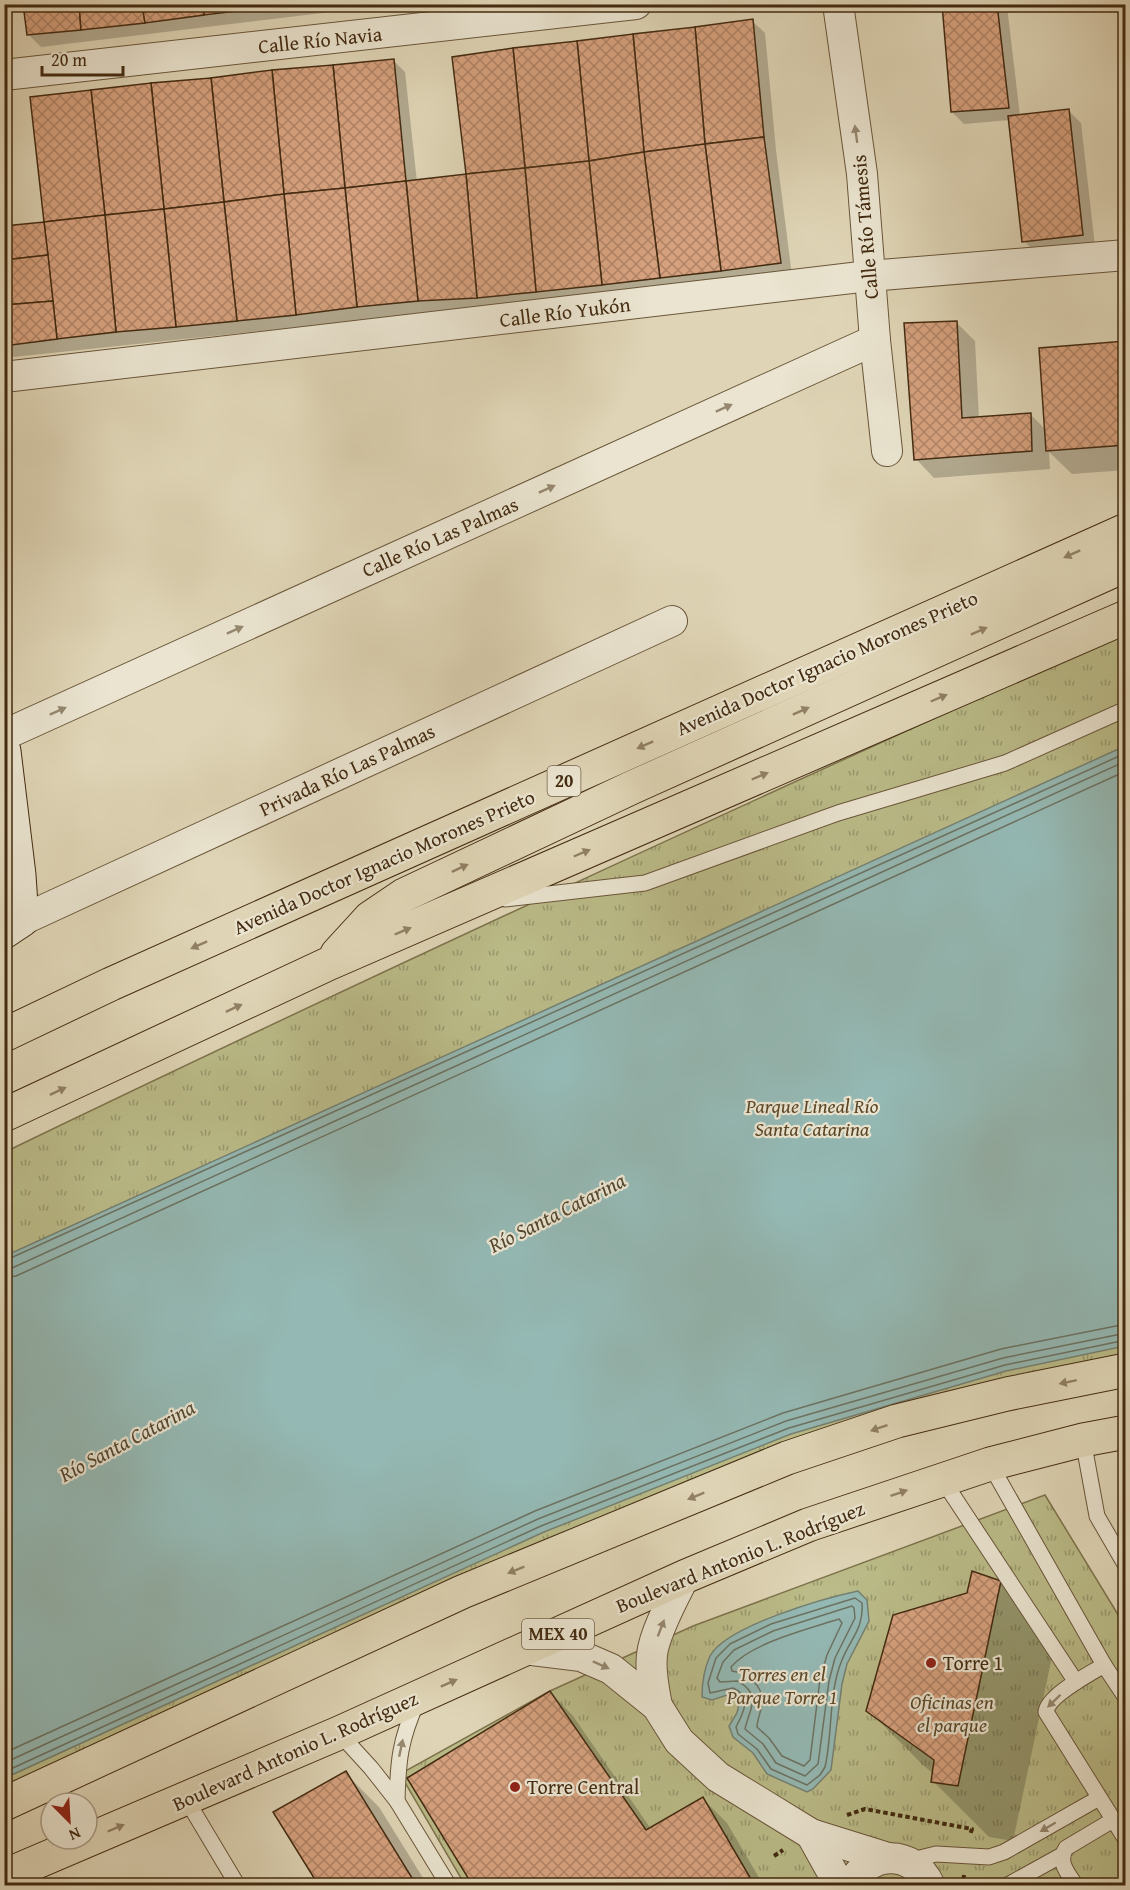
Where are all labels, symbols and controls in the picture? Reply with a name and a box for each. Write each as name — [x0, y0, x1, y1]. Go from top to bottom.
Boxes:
street label: Calle Río Navia — [257, 19, 384, 60]
scale bar — [42, 39, 123, 77]
text: 20 m — [51, 46, 87, 73]
one-way arrow — [852, 125, 861, 144]
street label: Calle Río Támesis — [844, 154, 885, 301]
street label: Calle Río Yukón — [498, 289, 632, 334]
one-way arrow — [716, 403, 734, 413]
one-way arrow — [538, 484, 555, 493]
street label: Calle Río Las Palmas — [357, 489, 523, 584]
one-way arrow — [1064, 549, 1081, 558]
street label: Avenida Doctor Ignacio Morones Prieto — [671, 583, 982, 742]
one-way arrow — [227, 625, 245, 635]
one-way arrow — [970, 625, 988, 635]
one-way arrow — [931, 693, 949, 703]
one-way arrow — [49, 706, 66, 715]
one-way arrow — [793, 706, 811, 716]
street label: Privada Río Las Palmas — [254, 716, 440, 823]
one-way arrow — [636, 740, 654, 750]
road number: 20 — [548, 766, 580, 796]
one-way arrow — [752, 771, 769, 780]
street label: Avenida Doctor Ignacio Morones Prieto — [228, 782, 539, 941]
one-way arrow — [573, 848, 591, 858]
one-way arrow — [452, 864, 469, 873]
one-way arrow — [394, 926, 412, 936]
one-way arrow — [190, 940, 207, 949]
one-way arrow — [226, 1003, 243, 1012]
one-way arrow — [49, 1086, 66, 1095]
park label: Parque Lineal Río Santa Catarina — [745, 1091, 879, 1143]
water label: Río Santa Catarina — [482, 1165, 631, 1261]
one-way arrow — [1058, 1378, 1077, 1387]
water label: Río Santa Catarina — [52, 1392, 201, 1490]
one-way arrow — [870, 1423, 888, 1433]
one-way arrow — [890, 1488, 908, 1498]
one-way arrow — [687, 1491, 705, 1501]
street label: Boulevard Antonio L. Rodríguez — [611, 1493, 869, 1620]
one-way arrow — [507, 1566, 525, 1575]
road number: MEX 40 — [522, 1619, 594, 1649]
one-way arrow — [656, 1619, 666, 1637]
place label: Torre 1 — [943, 1648, 1003, 1677]
marker: Torre 1 — [924, 1656, 938, 1670]
park label: Torres en el Parque Torre 1 — [726, 1659, 837, 1711]
one-way arrow — [593, 1660, 611, 1670]
one-way arrow — [441, 1679, 458, 1688]
street label: Boulevard Antonio L. Rodríguez — [168, 1683, 422, 1818]
park label: Oficinas en el parque — [910, 1687, 994, 1739]
one-way arrow — [1047, 1694, 1061, 1708]
one-way arrow — [397, 1738, 406, 1757]
place label: Torre Central — [527, 1772, 640, 1801]
marker: Torre Central — [508, 1780, 522, 1794]
north arrow — [39, 1791, 99, 1851]
text: N — [65, 1822, 85, 1848]
one-way arrow — [1039, 1822, 1056, 1832]
one-way arrow — [108, 1823, 126, 1833]

